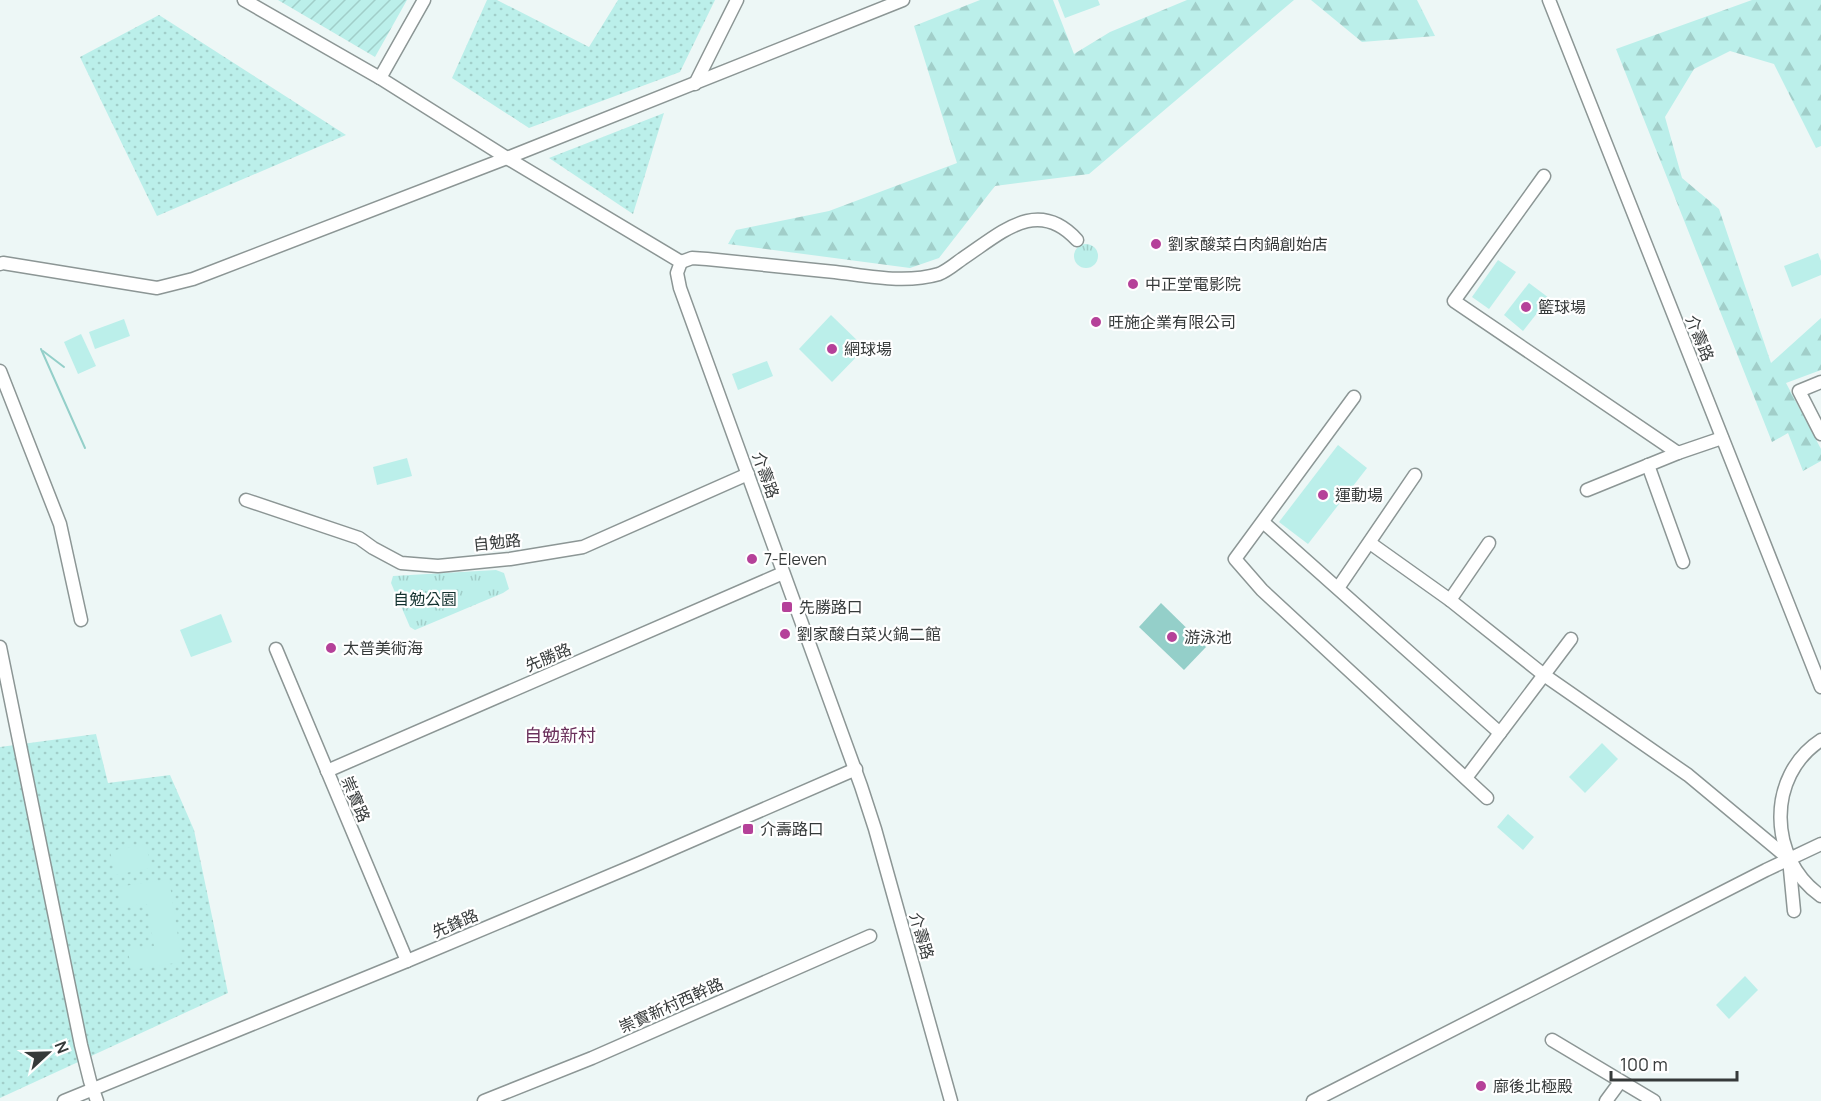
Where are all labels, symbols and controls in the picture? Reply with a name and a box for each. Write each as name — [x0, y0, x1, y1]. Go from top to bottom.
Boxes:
place label: 劉家酸菜白肉鍋創始店 — [1168, 233, 1328, 255]
marker: 劉家酸菜白肉鍋創始店 — [1149, 237, 1163, 251]
place label: 中正堂電影院 — [1145, 273, 1241, 295]
marker: 中正堂電影院 — [1126, 277, 1140, 291]
place label: 籃球場 — [1538, 296, 1586, 318]
marker: 籃球場 — [1519, 300, 1533, 314]
place label: 旺施企業有限公司 — [1108, 311, 1236, 333]
street label: 介壽路 — [1681, 312, 1719, 364]
marker: 旺施企業有限公司 — [1089, 315, 1103, 329]
place label: 網球場 — [844, 338, 892, 360]
marker: 網球場 — [825, 342, 839, 356]
street label: 介壽路 — [747, 449, 785, 501]
place label: 運動場 — [1335, 484, 1383, 506]
marker: 運動場 — [1316, 488, 1330, 502]
street label: 自勉路 — [472, 529, 522, 555]
place label: 7-Eleven — [764, 548, 827, 570]
marker: 7-Eleven — [745, 552, 759, 566]
park label: 自勉公園 — [393, 588, 457, 610]
place label: 先勝路口 — [799, 596, 863, 618]
marker: 先勝路口 — [780, 600, 794, 614]
place label: 劉家酸白菜火鍋二館 — [797, 623, 941, 645]
place label: 游泳池 — [1184, 626, 1232, 648]
marker: 劉家酸白菜火鍋二館 — [778, 627, 792, 641]
marker: 游泳池 — [1165, 630, 1179, 644]
place label: 太普美術海 — [343, 637, 423, 659]
street label: 先勝路 — [522, 637, 574, 677]
marker: 太普美術海 — [324, 641, 338, 655]
district label: 自勉新村 — [524, 723, 596, 747]
street label: 崇實路 — [336, 773, 376, 825]
place label: 介壽路口 — [760, 818, 824, 840]
marker: 介壽路口 — [741, 822, 755, 836]
street label: 先鋒路 — [429, 903, 481, 943]
street label: 介壽路 — [905, 910, 939, 962]
street label: 崇實新村西幹路 — [615, 972, 727, 1038]
north arrow — [18, 1023, 78, 1083]
text: N — [50, 1038, 74, 1057]
scale bar — [1611, 1044, 1737, 1082]
text: 100 m — [1620, 1052, 1668, 1076]
place label: 廍後北極殿 — [1493, 1075, 1573, 1097]
marker: 廍後北極殿 — [1474, 1079, 1488, 1093]

